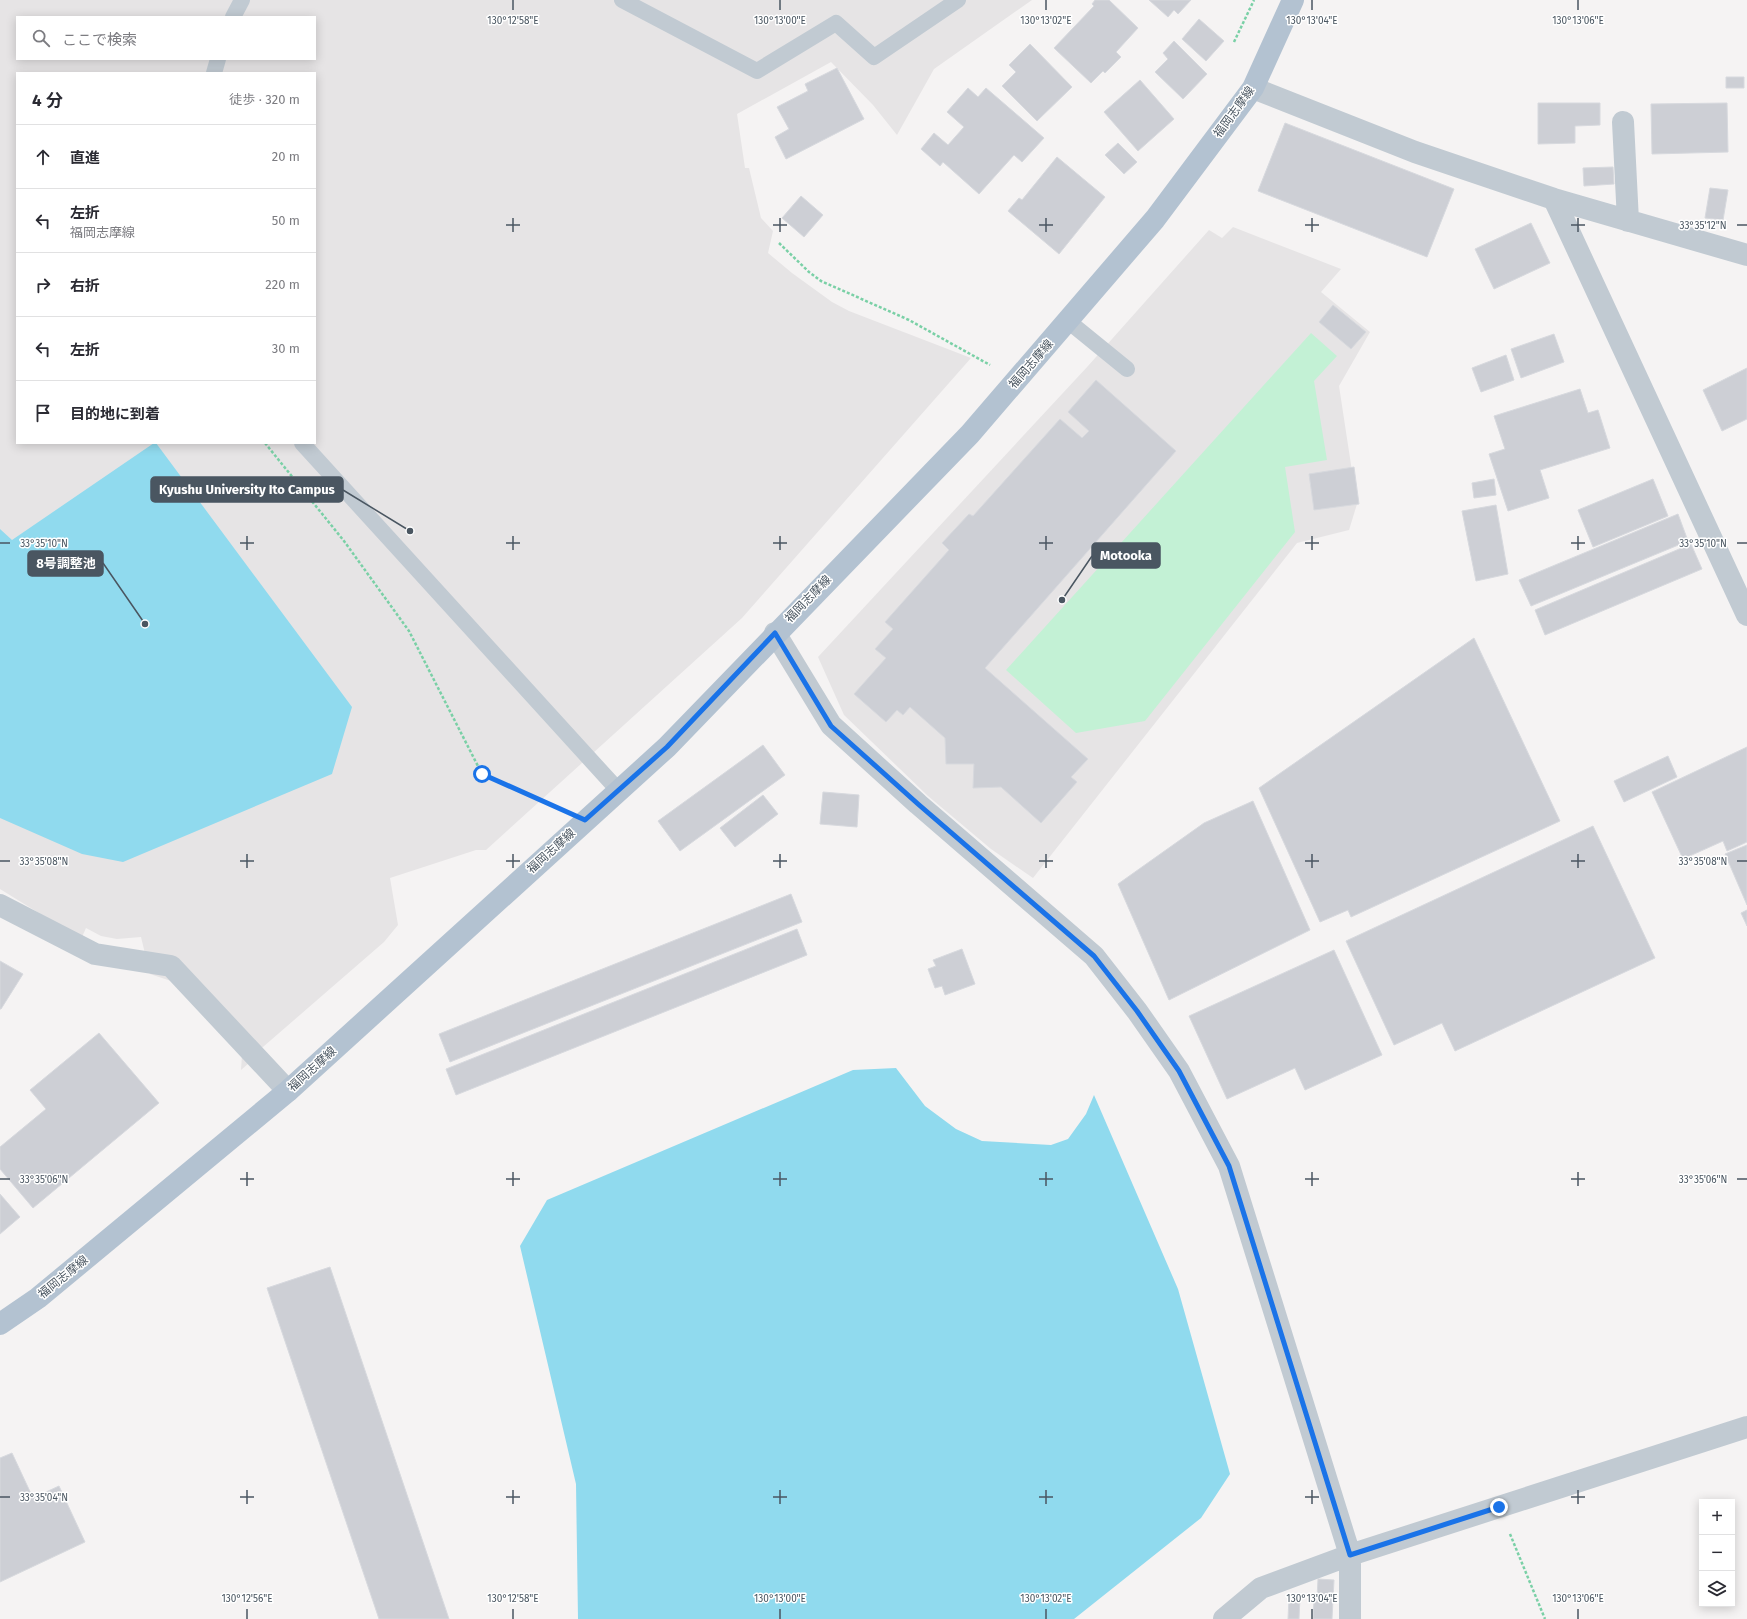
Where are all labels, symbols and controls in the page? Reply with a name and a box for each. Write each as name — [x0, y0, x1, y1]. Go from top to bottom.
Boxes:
text: 130°12'58"E — [487, 15, 539, 27]
text: 130°13'00"E — [754, 15, 806, 27]
text: 130°13'02"E — [1020, 15, 1072, 27]
text: 130°13'04"E — [1286, 15, 1338, 27]
text: 130°13'06"E — [1552, 15, 1604, 27]
search box — [16, 16, 316, 60]
icon: search — [30, 27, 52, 49]
text: ここで検索 — [62, 31, 137, 49]
street label: 福岡志摩線 — [1211, 84, 1257, 140]
text: 4 分 — [32, 90, 63, 111]
text: 徒歩 · 320 m — [229, 92, 300, 107]
icon: ahead — [32, 146, 54, 168]
text: 直進 — [70, 149, 100, 167]
text: 20 m — [272, 149, 300, 164]
text: 左折 — [70, 204, 100, 222]
icon: left — [32, 210, 54, 232]
text: 50 m — [272, 213, 300, 228]
text: 33°35'12"N — [1679, 220, 1727, 232]
text: 福岡志摩線 — [70, 225, 135, 240]
icon: right — [32, 274, 54, 296]
text: 右折 — [70, 277, 100, 295]
text: 220 m — [265, 277, 300, 292]
street label: 福岡志摩線 — [1006, 337, 1056, 391]
icon: left — [32, 338, 54, 360]
text: 左折 — [70, 341, 100, 359]
text: 30 m — [272, 341, 300, 356]
icon: arrive — [32, 402, 54, 424]
text: 目的地に到着 — [70, 405, 160, 423]
callout: Kyushu University Ito Campus — [151, 477, 343, 502]
text: Kyushu University Ito Campus — [159, 482, 336, 497]
text: 33°35'10"N — [20, 538, 68, 550]
text: 33°35'10"N — [1679, 538, 1727, 550]
callout: Motooka — [1092, 543, 1160, 568]
text: Motooka — [1100, 548, 1152, 563]
callout: 8号調整池 — [28, 551, 103, 576]
text: 8号調整池 — [36, 556, 96, 571]
street label: 福岡志摩線 — [782, 573, 834, 625]
route start — [473, 765, 491, 783]
street label: 福岡志摩線 — [524, 826, 578, 876]
text: 33°35'08"N — [20, 856, 68, 868]
text: 33°35'08"N — [1679, 856, 1727, 868]
street label: 福岡志摩線 — [285, 1044, 339, 1094]
text: 33°35'06"N — [20, 1174, 68, 1186]
text: 33°35'06"N — [1679, 1174, 1727, 1186]
street label: 福岡志摩線 — [35, 1253, 91, 1301]
text: 33°35'04"N — [20, 1492, 68, 1504]
route end — [1490, 1498, 1508, 1516]
map controls — [1699, 1499, 1735, 1607]
button: + — [1699, 1499, 1735, 1535]
button: − — [1699, 1535, 1735, 1571]
button: layers — [1699, 1571, 1735, 1607]
text: 130°12'56"E — [221, 1593, 273, 1605]
text: 130°12'58"E — [487, 1593, 539, 1605]
text: 130°13'00"E — [754, 1593, 806, 1605]
text: 130°13'02"E — [1020, 1593, 1072, 1605]
text: 130°13'04"E — [1286, 1593, 1338, 1605]
text: 130°13'06"E — [1552, 1593, 1604, 1605]

